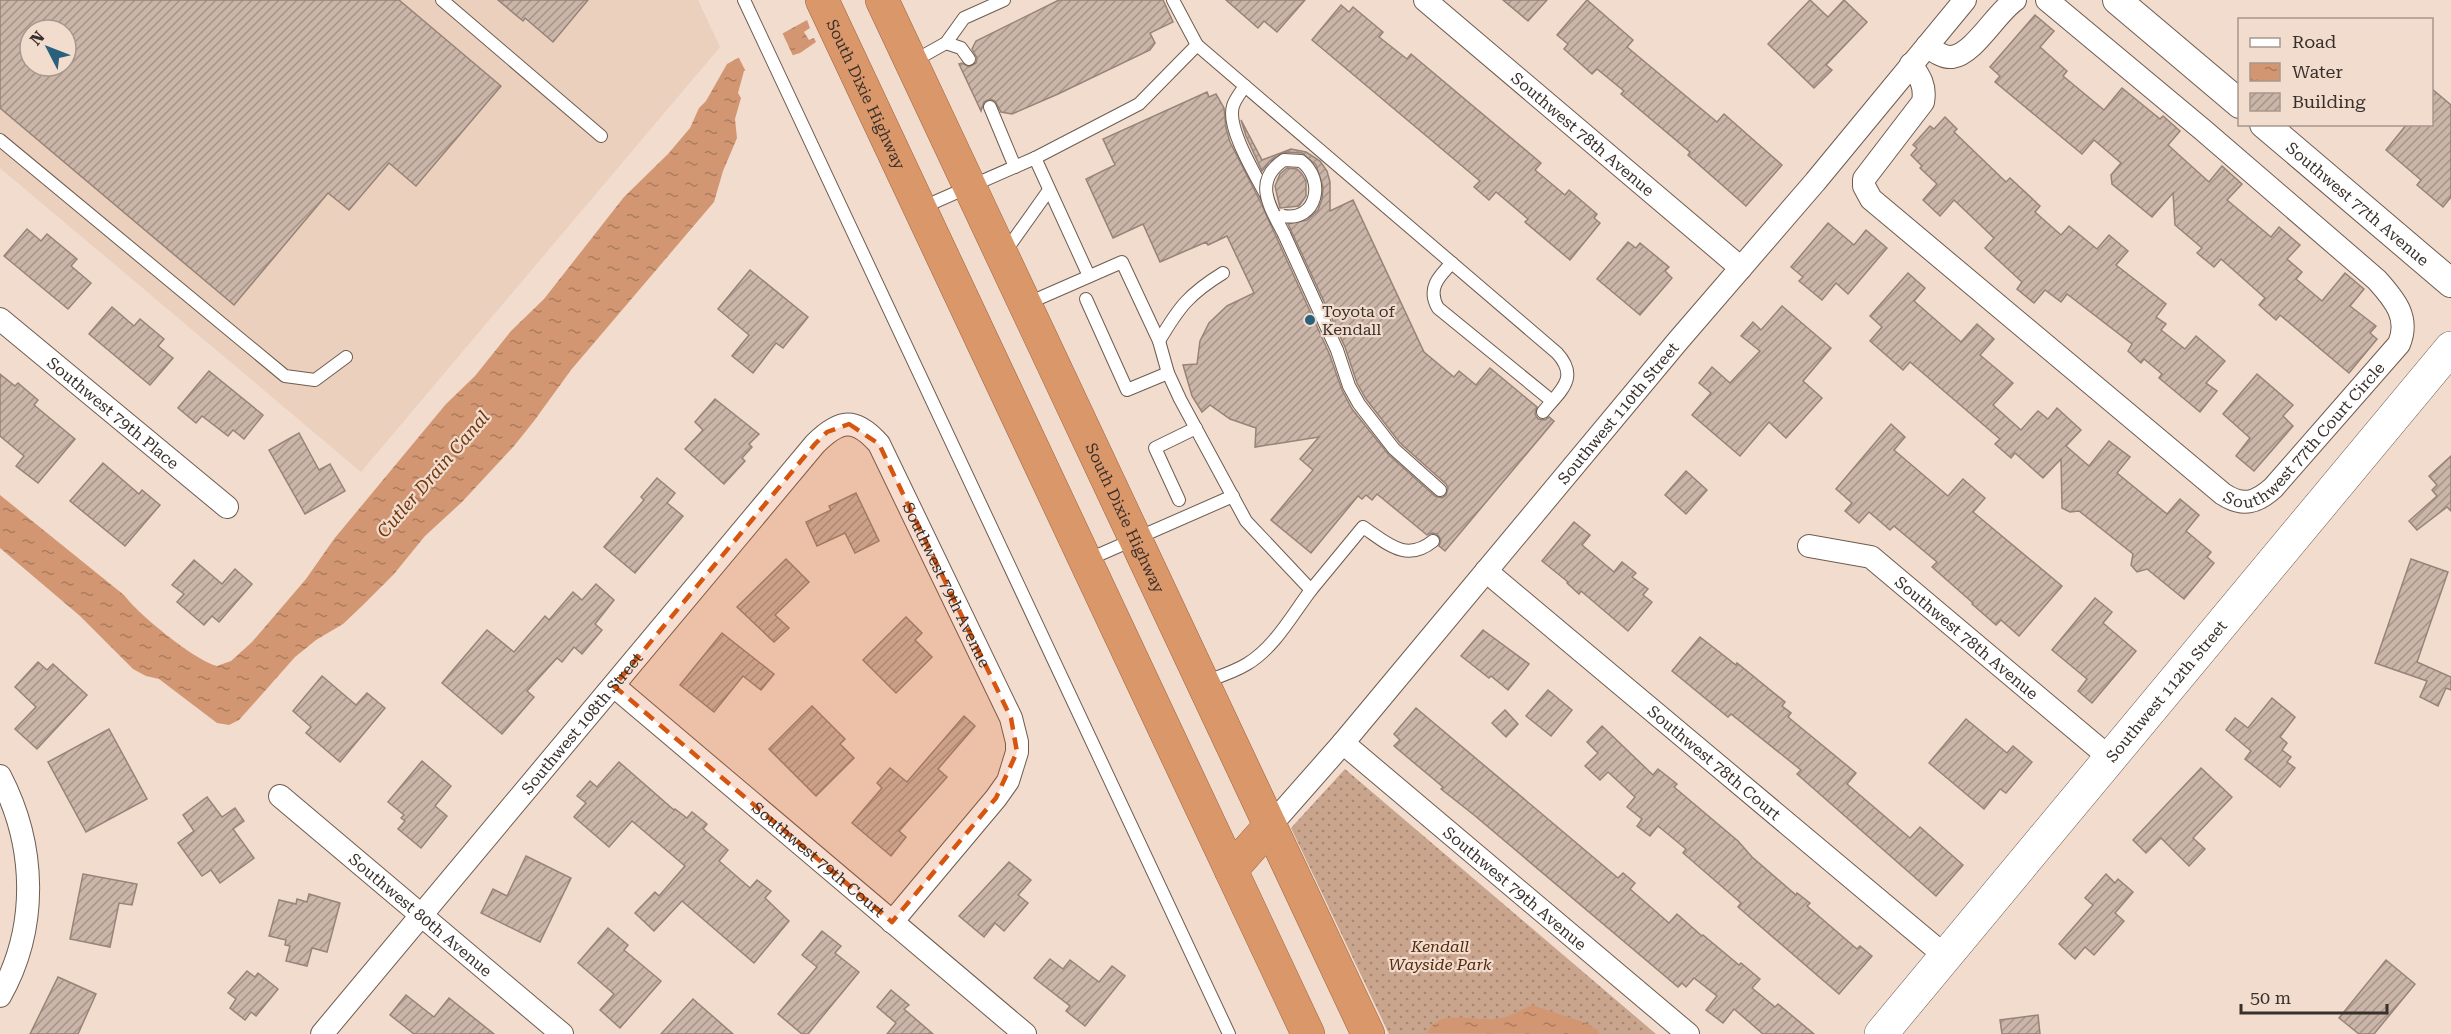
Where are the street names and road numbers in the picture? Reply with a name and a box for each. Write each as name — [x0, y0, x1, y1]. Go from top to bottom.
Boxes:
street label: South Dixie Highway — [823, 16, 910, 173]
street label: Southwest 78th Avenue — [1508, 68, 1658, 200]
street label: Southwest 77th Avenue — [2282, 138, 2433, 270]
street label: Southwest 110th Street — [1553, 338, 1682, 488]
street label: Southwest 79th Place — [44, 353, 183, 473]
street label: Southwest 77th Court Circle — [2220, 358, 2388, 512]
street label: South Dixie Highway — [1082, 440, 1169, 596]
street label: Southwest 79th Avenue — [899, 499, 995, 671]
street label: Southwest 78th Avenue — [1891, 572, 2042, 703]
street label: Southwest 112th Street — [2102, 616, 2230, 766]
street label: Southwest 108th Street — [517, 649, 646, 798]
street label: Southwest 78th Court — [1644, 701, 1785, 824]
street label: Southwest 79th Court — [748, 798, 889, 921]
street label: Southwest 79th Avenue — [1440, 822, 1591, 954]
street label: Southwest 80th Avenue — [345, 849, 496, 981]

